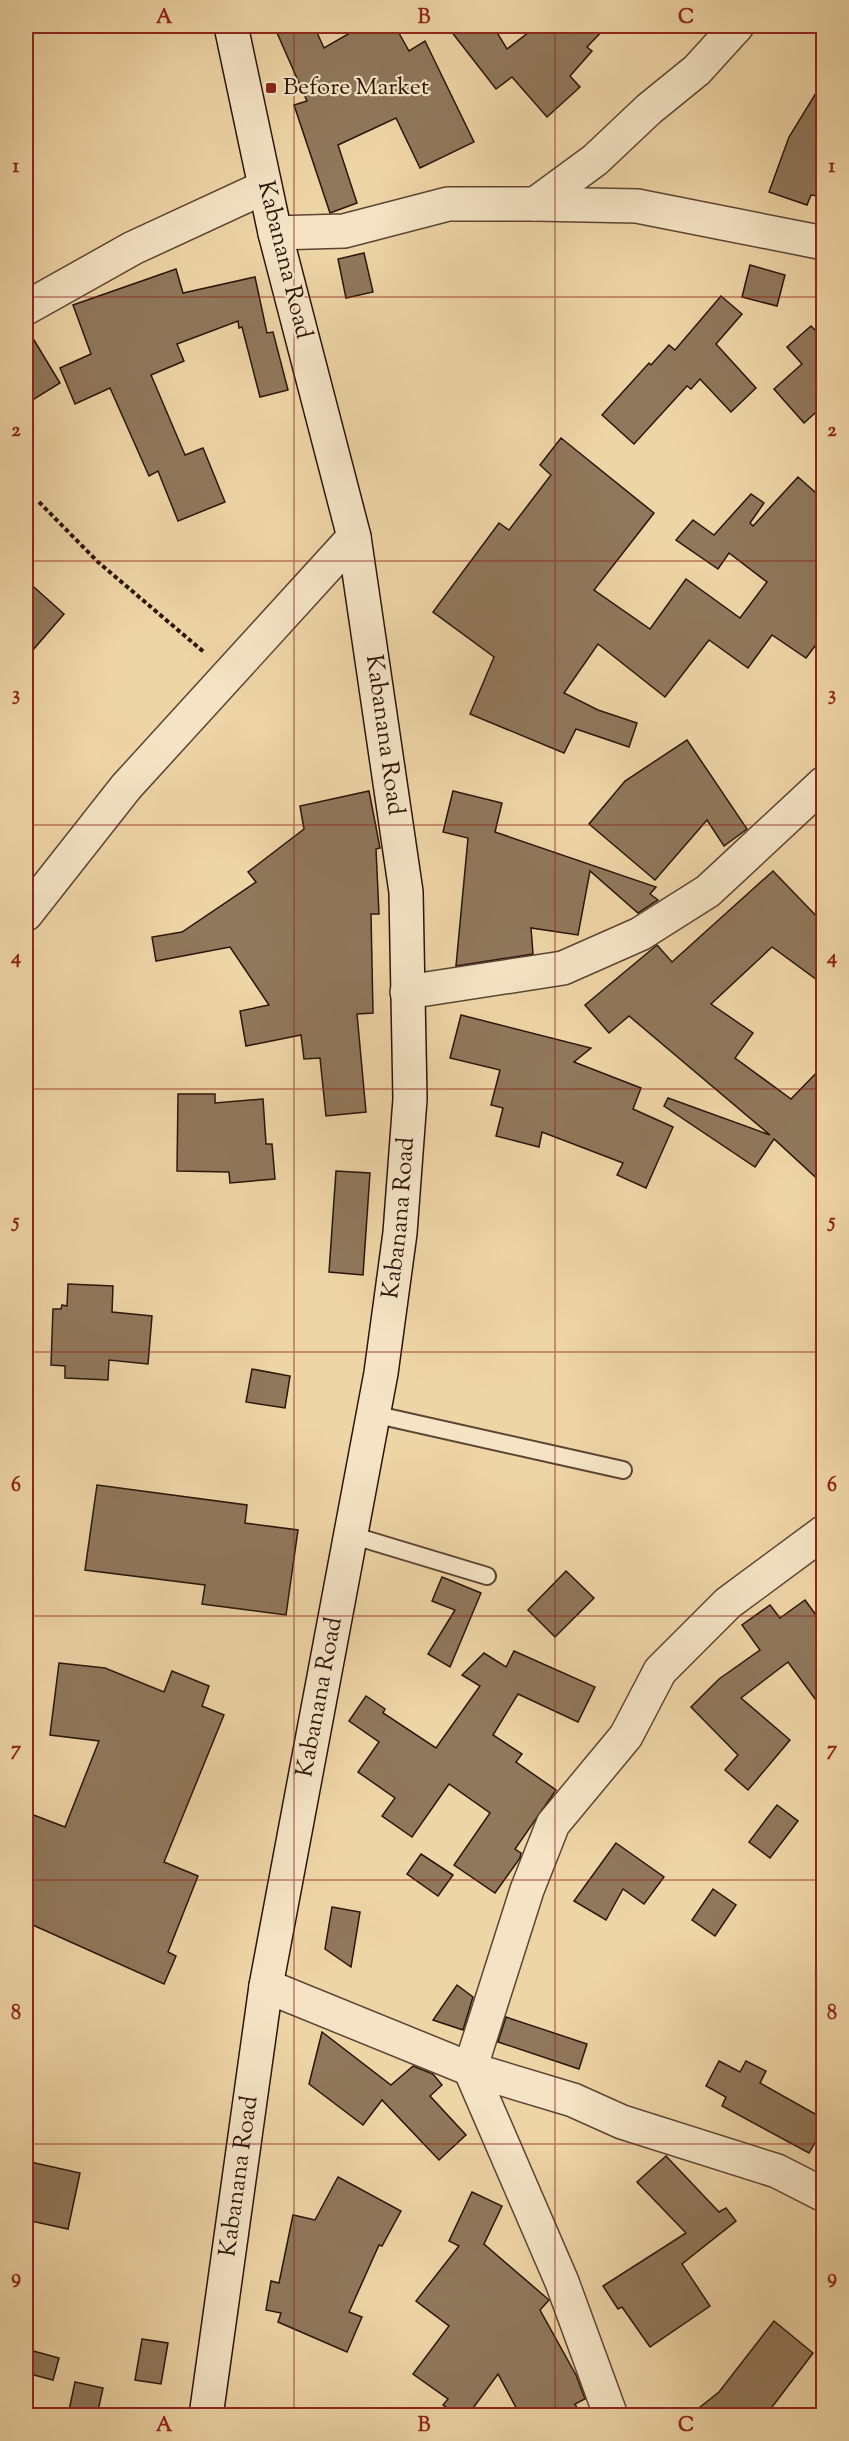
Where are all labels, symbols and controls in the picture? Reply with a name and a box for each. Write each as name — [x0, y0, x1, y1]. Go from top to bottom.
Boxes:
text: A — [156, 4, 173, 33]
text: B — [418, 4, 431, 33]
text: C — [678, 4, 694, 33]
place label: Before Market — [283, 71, 429, 105]
marker: Before Market — [264, 81, 278, 95]
text: 1 — [13, 153, 20, 182]
text: 1 — [829, 153, 836, 182]
street label: Kabanana Road — [248, 177, 320, 343]
text: 2 — [11, 417, 21, 446]
text: 2 — [827, 417, 837, 446]
street label: Kabanana Road — [356, 652, 412, 818]
text: 3 — [12, 681, 20, 710]
text: 3 — [828, 681, 836, 710]
text: 4 — [10, 944, 21, 973]
text: 4 — [826, 944, 837, 973]
street label: Kabanana Road — [374, 1136, 424, 1301]
text: 5 — [11, 1208, 20, 1237]
text: 5 — [827, 1208, 836, 1237]
text: 6 — [11, 1472, 21, 1501]
text: 6 — [827, 1472, 837, 1501]
street label: Kabanana Road — [289, 1614, 352, 1780]
text: 7 — [11, 1736, 22, 1765]
text: 7 — [827, 1736, 838, 1765]
text: 8 — [11, 2000, 21, 2029]
text: 8 — [827, 2000, 837, 2029]
street label: Kabanana Road — [211, 2093, 268, 2259]
text: 9 — [11, 2264, 21, 2293]
text: 9 — [827, 2264, 837, 2293]
text: A — [156, 2412, 173, 2441]
text: B — [418, 2412, 431, 2441]
text: C — [678, 2412, 694, 2441]

